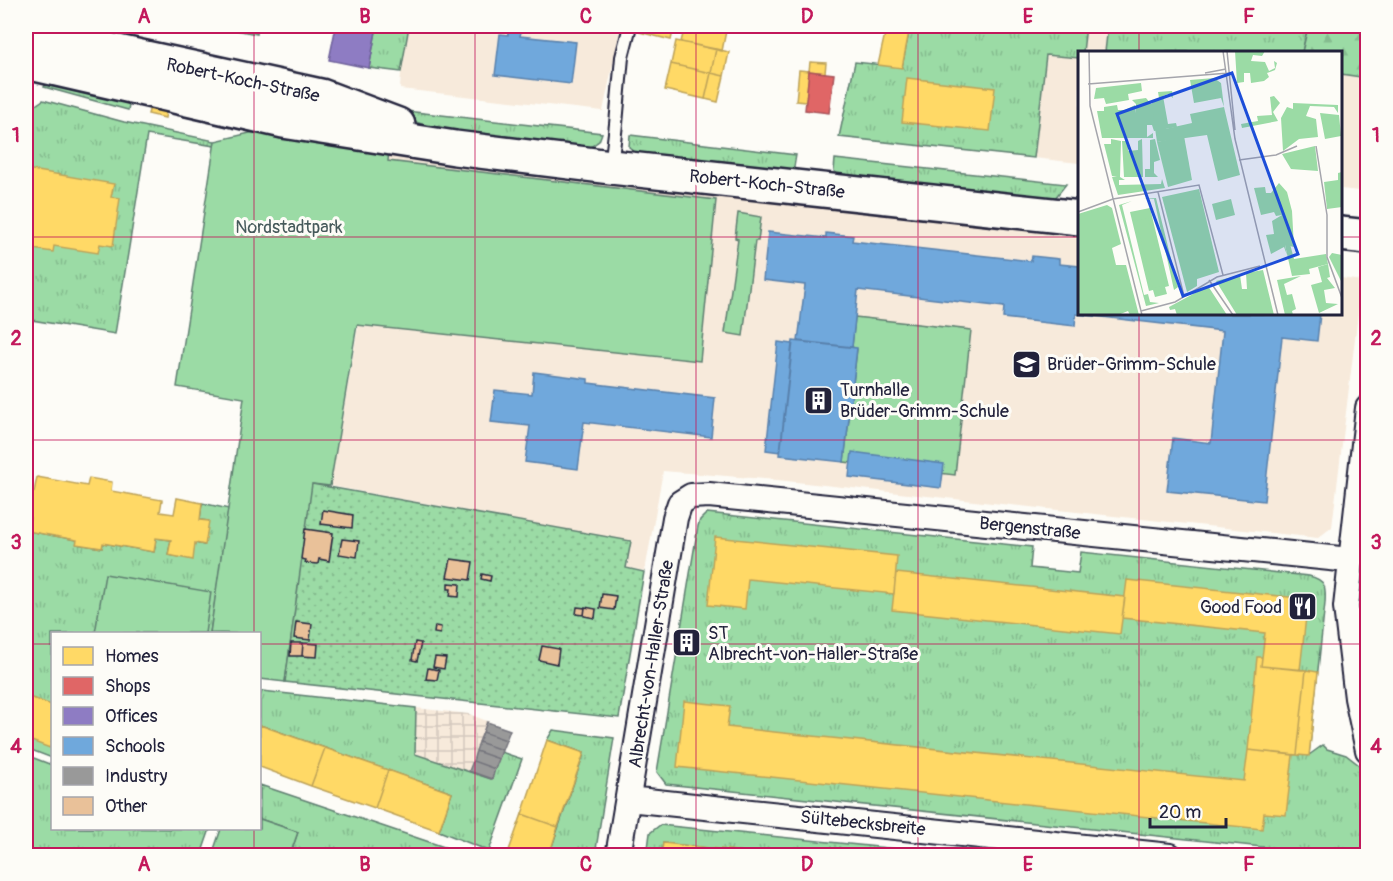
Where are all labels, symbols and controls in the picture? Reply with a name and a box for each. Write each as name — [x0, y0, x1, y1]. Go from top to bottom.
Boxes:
text: A — [138, 4, 151, 29]
text: B — [359, 4, 371, 29]
text: C — [580, 4, 592, 29]
text: D — [801, 4, 814, 29]
text: E — [1023, 4, 1034, 29]
text: F — [1243, 4, 1255, 29]
inset map — [1078, 51, 1342, 315]
street label: Robert-Koch-Straße — [164, 53, 322, 108]
text: 1 — [12, 123, 20, 148]
text: 1 — [1372, 123, 1380, 148]
street label: Robert-Koch-Straße — [688, 165, 846, 204]
park label: Nordstadtpark — [235, 216, 343, 239]
text: 2 — [10, 326, 22, 351]
text: 2 — [1370, 326, 1382, 351]
school or university icon: Brüder-Grimm-Schule — [1010, 348, 1042, 380]
place label: Brüder-Grimm-Schule — [1047, 353, 1216, 376]
place label: Turnhalle Brüder-Grimm-Schule — [840, 379, 1009, 423]
building icon: Turnhalle Brüder-Grimm-Schule — [803, 384, 835, 416]
street label: Bergenstraße — [978, 512, 1082, 545]
text: 3 — [10, 530, 22, 555]
text: 3 — [1370, 530, 1382, 555]
street label: Albrecht-von-Haller-Straße — [624, 558, 679, 770]
restaurant icon: Good Food — [1287, 591, 1319, 623]
place label: Good Food — [1200, 596, 1282, 619]
place label: ST Albrecht-von-Haller-Straße — [708, 622, 918, 666]
building icon: ST Albrecht-von-Haller-Straße — [671, 627, 703, 659]
legend — [51, 632, 261, 830]
text: Homes — [105, 645, 158, 668]
text: Shops — [105, 675, 150, 698]
text: Offices — [105, 705, 157, 728]
text: 4 — [10, 734, 22, 759]
text: 4 — [1370, 734, 1382, 759]
text: Schools — [105, 735, 165, 758]
text: Industry — [105, 765, 168, 788]
scale bar — [1150, 791, 1226, 829]
text: Other — [105, 795, 148, 818]
text: 20 m — [1159, 801, 1201, 824]
street label: Sültebecksbreite — [799, 805, 927, 842]
text: A — [138, 852, 151, 877]
text: B — [359, 852, 371, 877]
text: C — [580, 852, 592, 877]
text: D — [801, 852, 814, 877]
text: E — [1023, 852, 1034, 877]
text: F — [1243, 852, 1255, 877]

